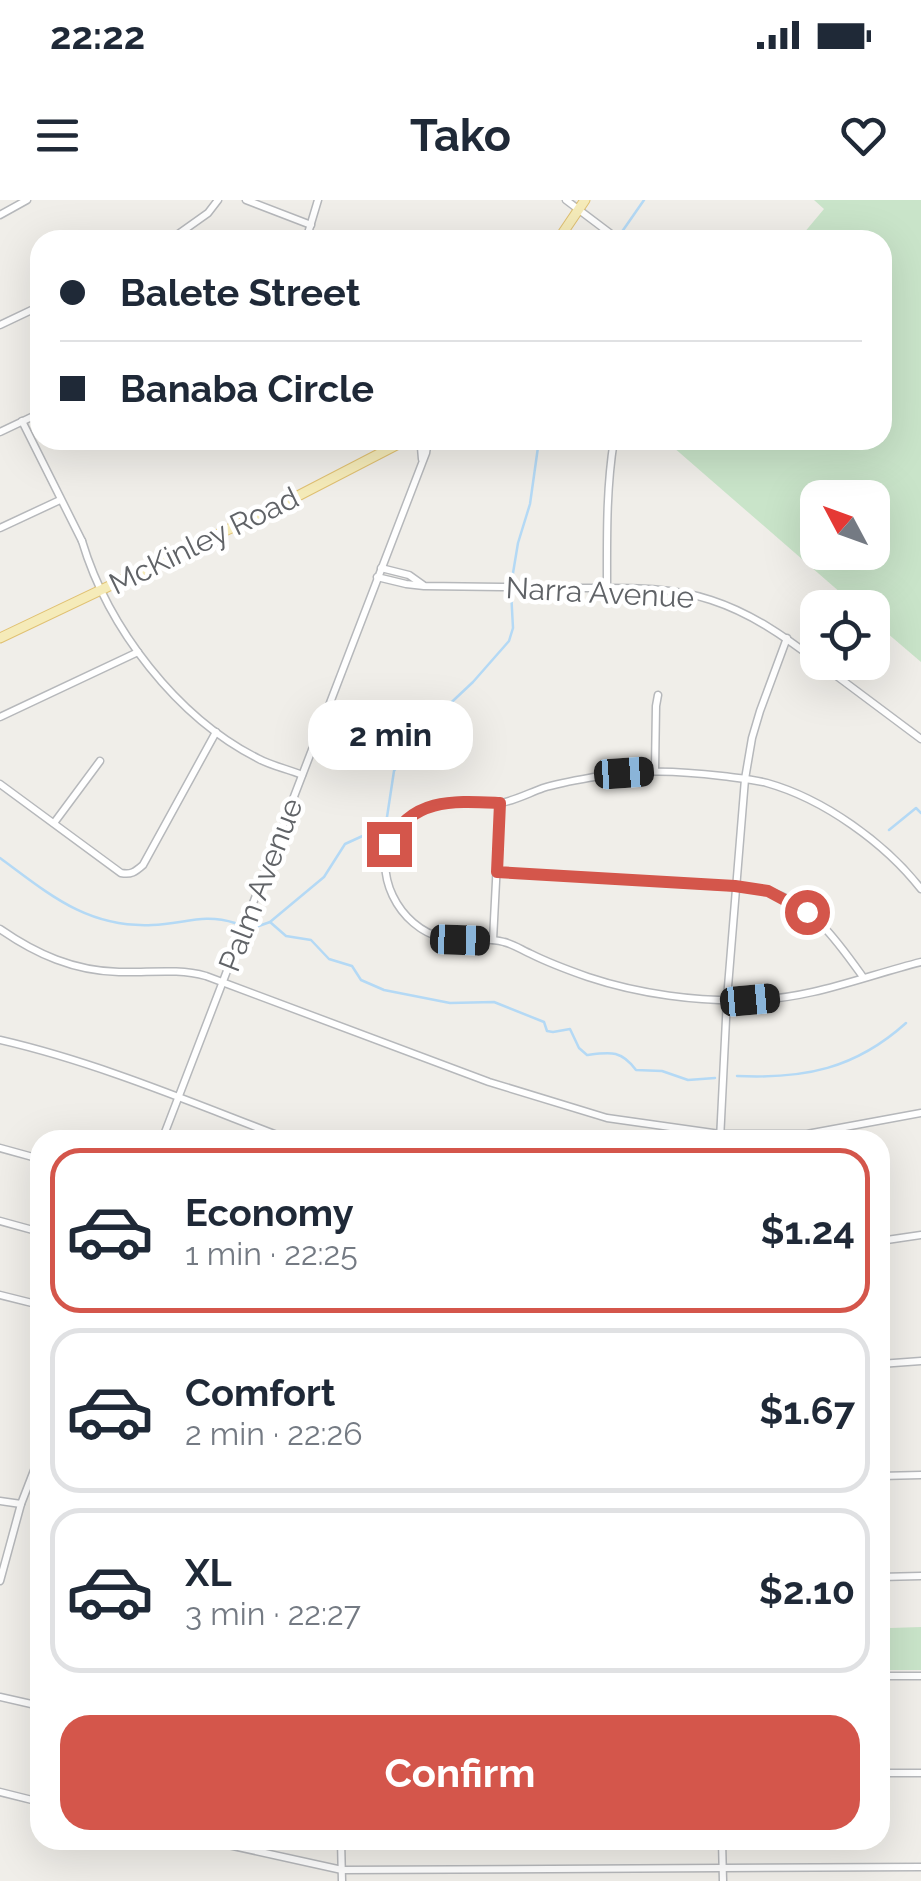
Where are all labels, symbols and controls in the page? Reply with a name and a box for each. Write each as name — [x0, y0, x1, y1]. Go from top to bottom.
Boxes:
text: 22:22 — [50, 13, 145, 58]
icon: menu — [30, 108, 85, 163]
icon: heart — [836, 108, 891, 163]
text: Tako — [410, 109, 511, 162]
text: Balete Street — [120, 270, 360, 315]
text: Banaba Circle — [120, 366, 374, 411]
street label: McKinley Road — [103, 480, 304, 601]
north arrow — [800, 480, 890, 570]
map controls — [800, 480, 890, 680]
street label: Narra Avenue — [505, 570, 695, 615]
button: locate — [800, 590, 890, 680]
callout: 2 min — [306, 699, 472, 769]
text: 2 min — [349, 716, 432, 753]
car — [593, 756, 655, 790]
street label: Palm Avenue — [211, 793, 310, 976]
route end — [367, 822, 412, 867]
route start — [785, 890, 830, 935]
car — [429, 924, 491, 956]
car — [719, 982, 781, 1018]
icon: car — [65, 1186, 155, 1276]
text: Economy — [185, 1190, 354, 1235]
text: $1.24 — [760, 1208, 855, 1253]
text: 1 min · 22:25 — [185, 1235, 358, 1272]
icon: car — [65, 1366, 155, 1456]
text: Comfort — [185, 1370, 335, 1415]
text: $1.67 — [759, 1388, 855, 1433]
text: 2 min · 22:26 — [185, 1415, 363, 1452]
icon: car — [65, 1546, 155, 1636]
text: XL — [185, 1550, 232, 1595]
text: $2.10 — [759, 1568, 855, 1613]
text: 3 min · 22:27 — [185, 1595, 361, 1632]
button: Confirm — [60, 1715, 860, 1830]

